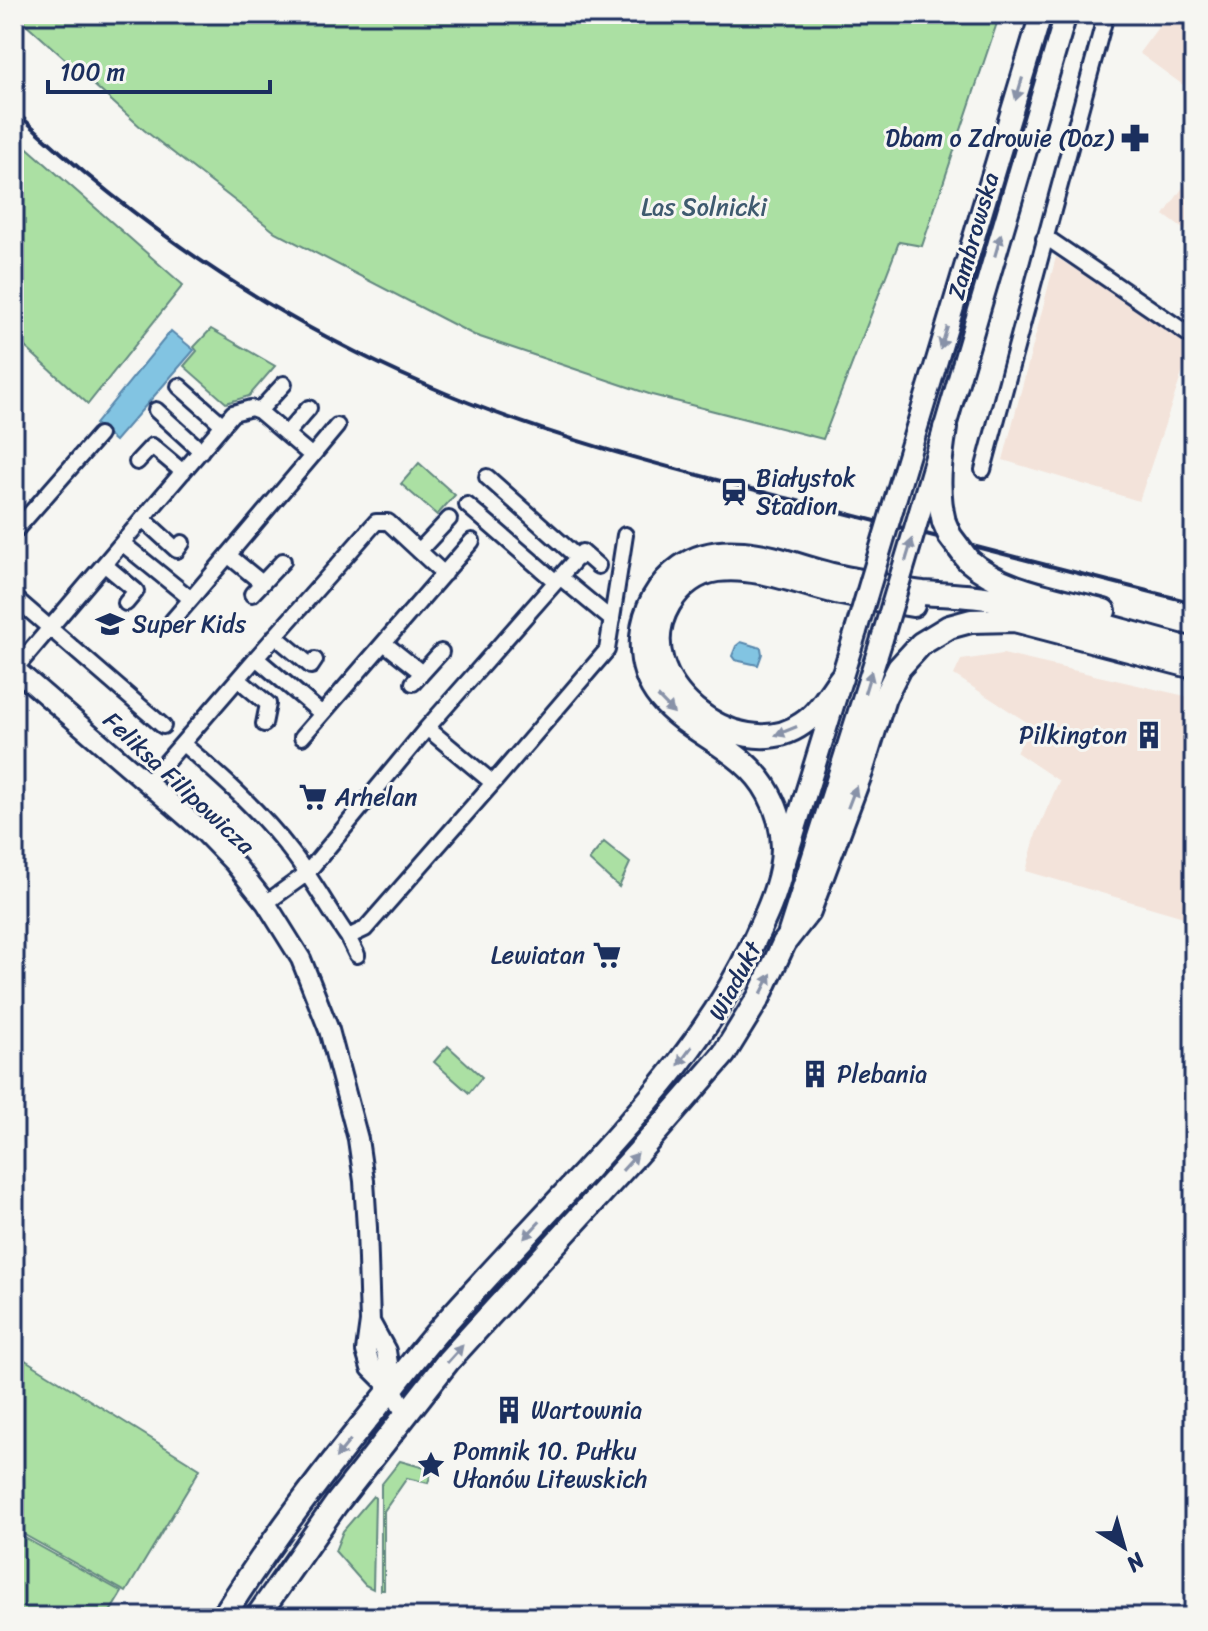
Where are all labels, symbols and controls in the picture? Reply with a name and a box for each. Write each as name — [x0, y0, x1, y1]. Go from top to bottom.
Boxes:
scale bar — [48, 44, 270, 94]
text: 100 m — [60, 51, 125, 93]
one-way arrow — [1012, 77, 1025, 101]
place label: Dbam o Zdrowie (Doz) — [885, 117, 1114, 159]
pharmacy icon: Dbam o Zdrowie (Doz) — [1120, 123, 1150, 153]
street label: Zambrowska — [935, 167, 1011, 305]
park label: Las Solnicki — [641, 186, 768, 228]
one-way arrow — [992, 233, 1005, 257]
one-way arrow — [937, 326, 950, 350]
place label: Białystok Stadion — [756, 457, 856, 527]
station icon: Białystok Stadion — [719, 477, 749, 507]
one-way arrow — [903, 538, 916, 562]
place label: Super Kids — [132, 603, 247, 645]
school or university icon: Super Kids — [95, 609, 125, 639]
one-way arrow — [862, 670, 875, 694]
one-way arrow — [656, 695, 674, 714]
street label: Feliksa Filipowicza — [93, 701, 266, 866]
place label: Pilkington — [1019, 714, 1127, 756]
building icon: Pilkington — [1134, 720, 1164, 750]
one-way arrow — [774, 725, 798, 738]
place label: Arhelan — [334, 776, 417, 818]
supermarket icon: Arhelan — [298, 782, 328, 812]
one-way arrow — [846, 785, 859, 809]
street label: Wiadukt — [696, 932, 774, 1028]
place label: Lewiatan — [491, 934, 585, 976]
supermarket icon: Lewiatan — [592, 940, 622, 970]
one-way arrow — [759, 972, 772, 995]
one-way arrow — [678, 1045, 693, 1066]
place label: Plebania — [837, 1053, 927, 1095]
building icon: Plebania — [800, 1059, 830, 1089]
one-way arrow — [620, 1152, 638, 1171]
one-way arrow — [523, 1220, 541, 1239]
one-way arrow — [445, 1344, 463, 1363]
place label: Wartownia — [531, 1389, 642, 1431]
building icon: Wartownia — [494, 1395, 524, 1425]
place label: Pomnik 10. Pułku Ułanów Litewskich — [453, 1430, 647, 1500]
one-way arrow — [335, 1439, 351, 1459]
place icon: Pomnik 10. Pułku Ułanów Litewskich — [416, 1450, 446, 1480]
north arrow — [1084, 1507, 1164, 1587]
text: N — [1117, 1542, 1154, 1583]

